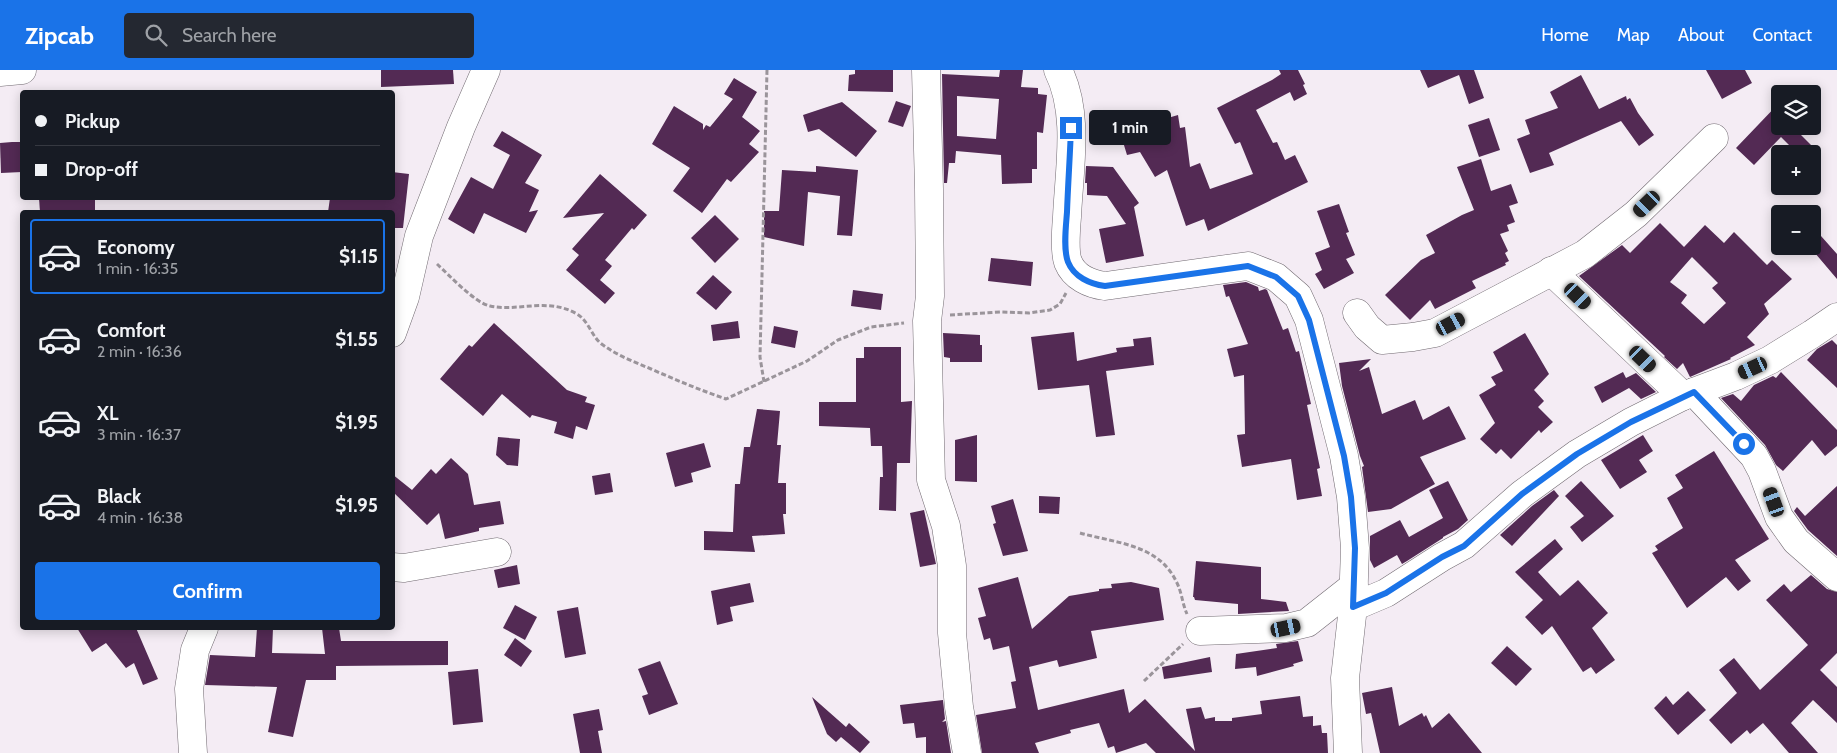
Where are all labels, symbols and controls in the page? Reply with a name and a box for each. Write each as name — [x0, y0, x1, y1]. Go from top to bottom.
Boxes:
search box — [124, 13, 474, 58]
text: Zipcab — [25, 21, 94, 50]
icon: search — [142, 21, 170, 49]
text: Search here — [182, 24, 276, 47]
text: Home — [1541, 24, 1589, 46]
text: Map — [1617, 24, 1650, 46]
text: About — [1678, 24, 1724, 46]
text: Contact — [1752, 24, 1812, 46]
map controls — [1771, 85, 1821, 255]
button: layers — [1771, 85, 1821, 135]
text: Pickup — [65, 110, 120, 133]
callout: 1 min — [1088, 110, 1171, 146]
route end — [1060, 117, 1082, 139]
text: 1 min — [1112, 118, 1148, 137]
button: + — [1771, 145, 1821, 195]
text: Drop-off — [65, 158, 138, 181]
car — [1631, 188, 1663, 220]
button: − — [1771, 205, 1821, 255]
icon: car — [37, 234, 82, 279]
text: Economy — [97, 236, 175, 259]
text: $1.15 — [339, 245, 378, 268]
text: 1 min · 16:35 — [97, 259, 178, 278]
car — [1562, 280, 1594, 312]
car — [1434, 310, 1467, 338]
icon: car — [37, 317, 82, 362]
text: Comfort — [97, 319, 166, 342]
text: $1.55 — [335, 328, 378, 351]
text: 2 min · 16:36 — [97, 342, 182, 361]
car — [1627, 343, 1659, 375]
car — [1736, 355, 1769, 381]
icon: car — [37, 400, 82, 445]
text: XL — [97, 402, 118, 425]
text: $1.95 — [335, 411, 378, 434]
text: 3 min · 16:37 — [97, 425, 181, 444]
route start — [1733, 433, 1755, 455]
icon: car — [37, 483, 82, 528]
text: Black — [97, 485, 141, 508]
car — [1761, 485, 1786, 519]
text: $1.95 — [335, 494, 378, 517]
text: 4 min · 16:38 — [97, 508, 183, 527]
button: Confirm — [35, 562, 380, 620]
car — [1269, 618, 1302, 638]

